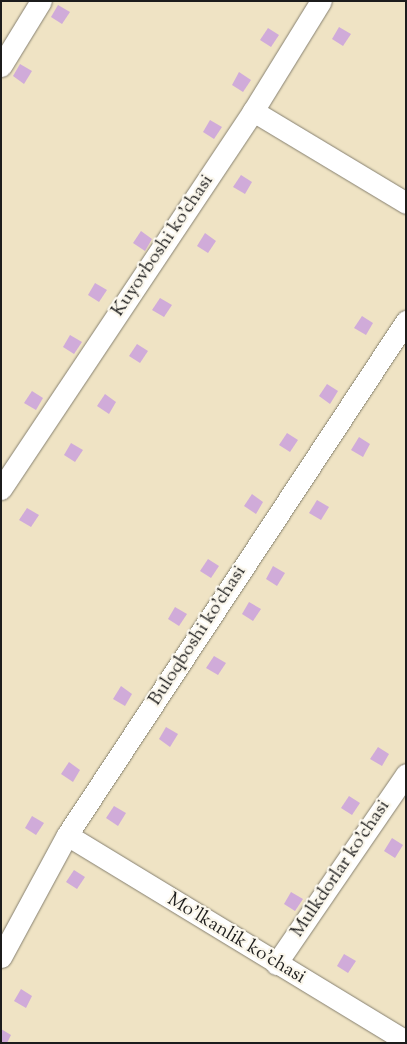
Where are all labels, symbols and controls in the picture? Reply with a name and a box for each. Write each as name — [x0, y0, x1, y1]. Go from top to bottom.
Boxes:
street label: Kuyovboshi ko'chasi — [107, 171, 219, 321]
street label: Buloqboshi ko'chasi — [144, 562, 252, 710]
street label: Mulkdorlar ko'chasi — [287, 796, 395, 942]
street label: Mo'lkanlik ko'chasi — [163, 889, 309, 989]

